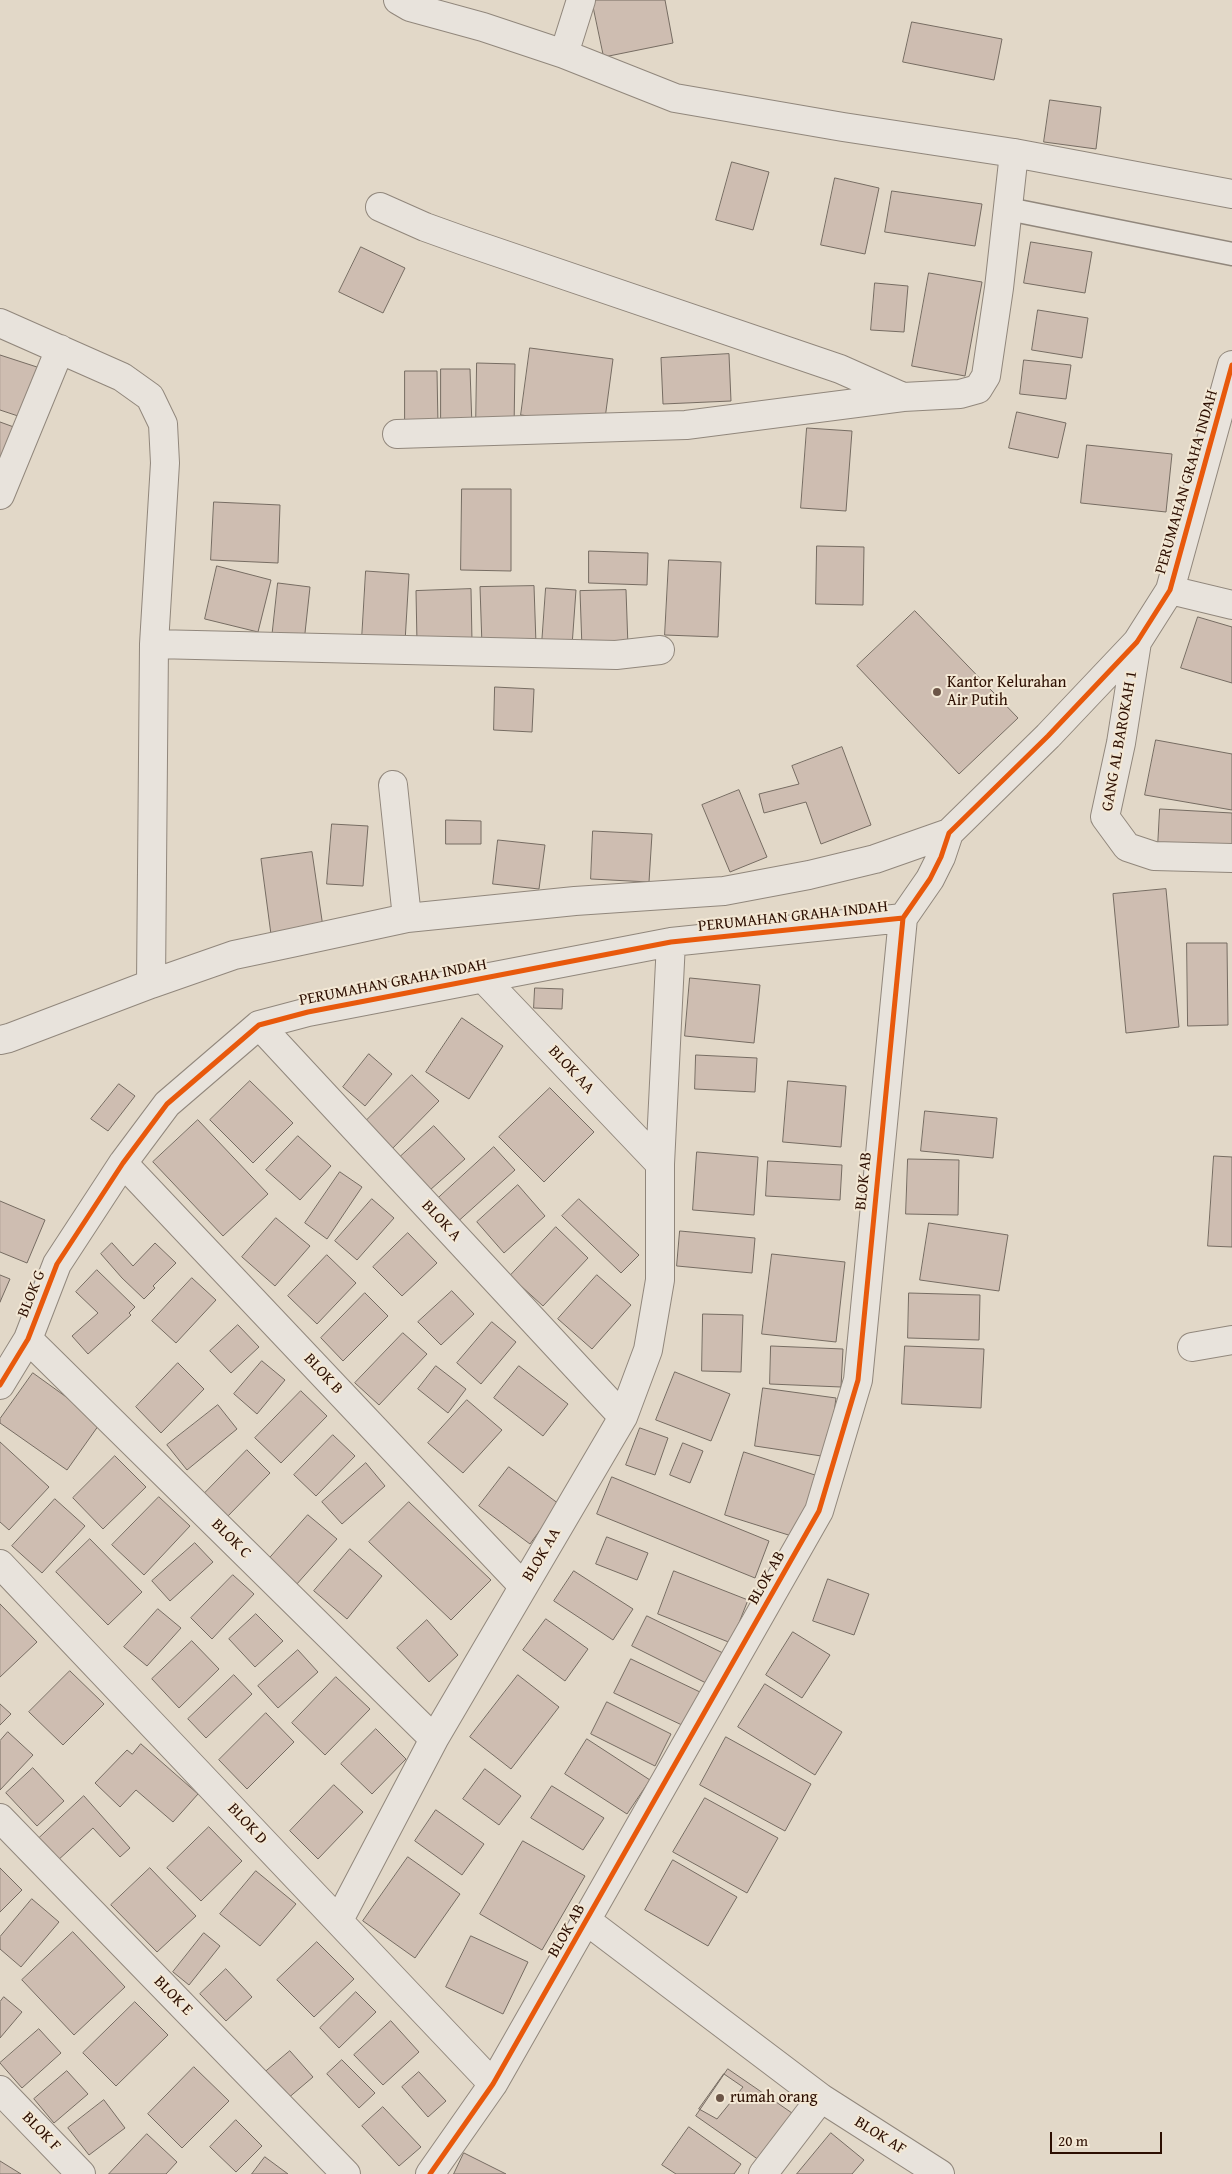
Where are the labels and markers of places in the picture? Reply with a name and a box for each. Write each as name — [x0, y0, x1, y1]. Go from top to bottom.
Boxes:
place label: Kantor Kelurahan Air Putih — [947, 673, 1067, 711]
marker: Kantor Kelurahan Air Putih — [931, 686, 943, 698]
place label: rumah orang — [730, 2088, 818, 2108]
marker: rumah orang — [714, 2092, 726, 2104]

